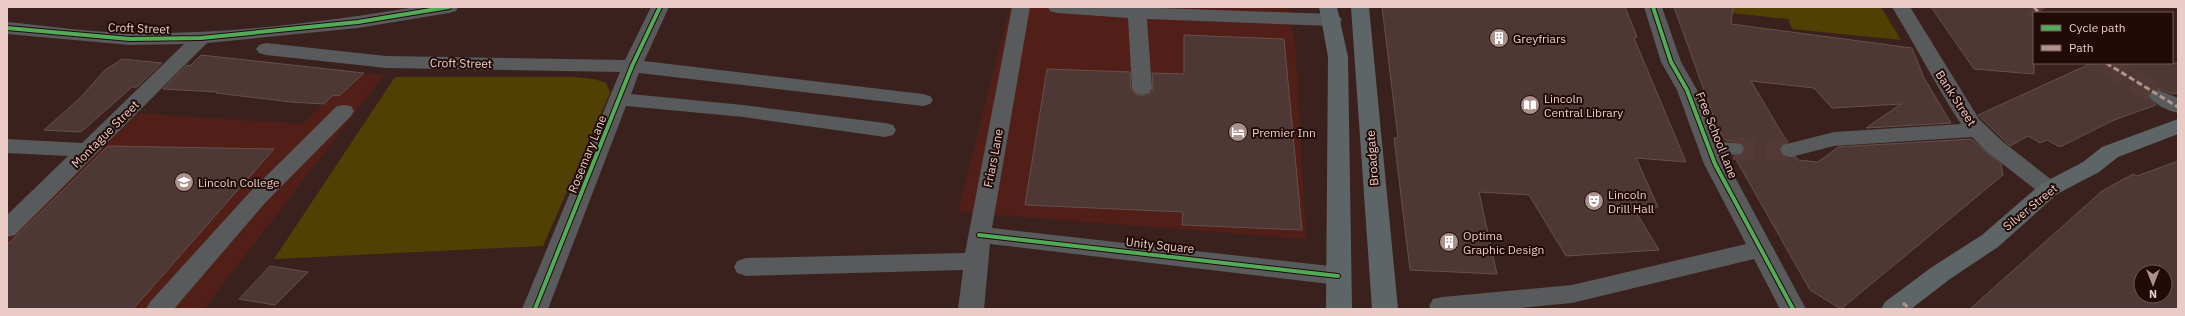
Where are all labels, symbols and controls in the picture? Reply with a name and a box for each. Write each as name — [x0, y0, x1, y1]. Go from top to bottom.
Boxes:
legend — [2033, 12, 2173, 64]
street label: Croft Street — [108, 19, 170, 37]
text: Cycle path — [2069, 20, 2126, 35]
building icon: Greyfriars — [1488, 27, 1510, 49]
place label: Greyfriars — [1513, 31, 1566, 46]
text: Path — [2069, 40, 2094, 55]
street label: Croft Street — [430, 55, 492, 71]
street label: Bank Street — [1933, 67, 1979, 129]
street label: Free School Lane — [1693, 90, 1741, 181]
place label: Lincoln Central Library — [1544, 91, 1623, 120]
library icon: Lincoln Central Library — [1519, 94, 1541, 116]
street label: Montague Street — [68, 97, 142, 171]
street label: Rosemary Lane — [565, 112, 610, 195]
hotel icon: Premier Inn — [1227, 121, 1249, 143]
place label: Premier Inn — [1252, 125, 1316, 140]
street label: Friars Lane — [980, 127, 1006, 188]
street label: Broadgate — [1363, 129, 1381, 186]
school or university icon: Lincoln College — [173, 171, 195, 193]
place label: Lincoln College — [198, 175, 280, 190]
street label: Silver Street — [2000, 181, 2060, 233]
place label: Lincoln Drill Hall — [1608, 187, 1654, 216]
theatre icon: Lincoln Drill Hall — [1583, 190, 1605, 212]
place label: Optima Graphic Design — [1463, 228, 1544, 257]
building icon: Optima Graphic Design — [1438, 231, 1460, 253]
street label: Unity Square — [1125, 234, 1196, 256]
north arrow — [2133, 264, 2173, 304]
text: N — [2149, 287, 2157, 301]

